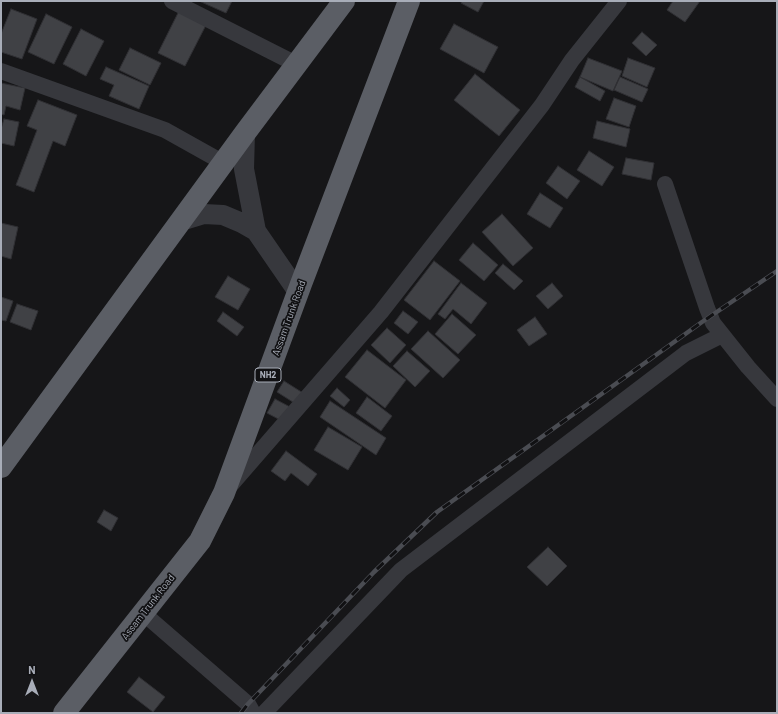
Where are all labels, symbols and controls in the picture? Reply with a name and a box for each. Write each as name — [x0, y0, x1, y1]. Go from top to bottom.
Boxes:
street label: Assam Trunk Road — [270, 279, 308, 357]
road number: NH2 — [255, 368, 281, 382]
street label: Assam Trunk Road — [119, 572, 177, 642]
north arrow — [12, 662, 52, 702]
text: N — [28, 663, 36, 676]

